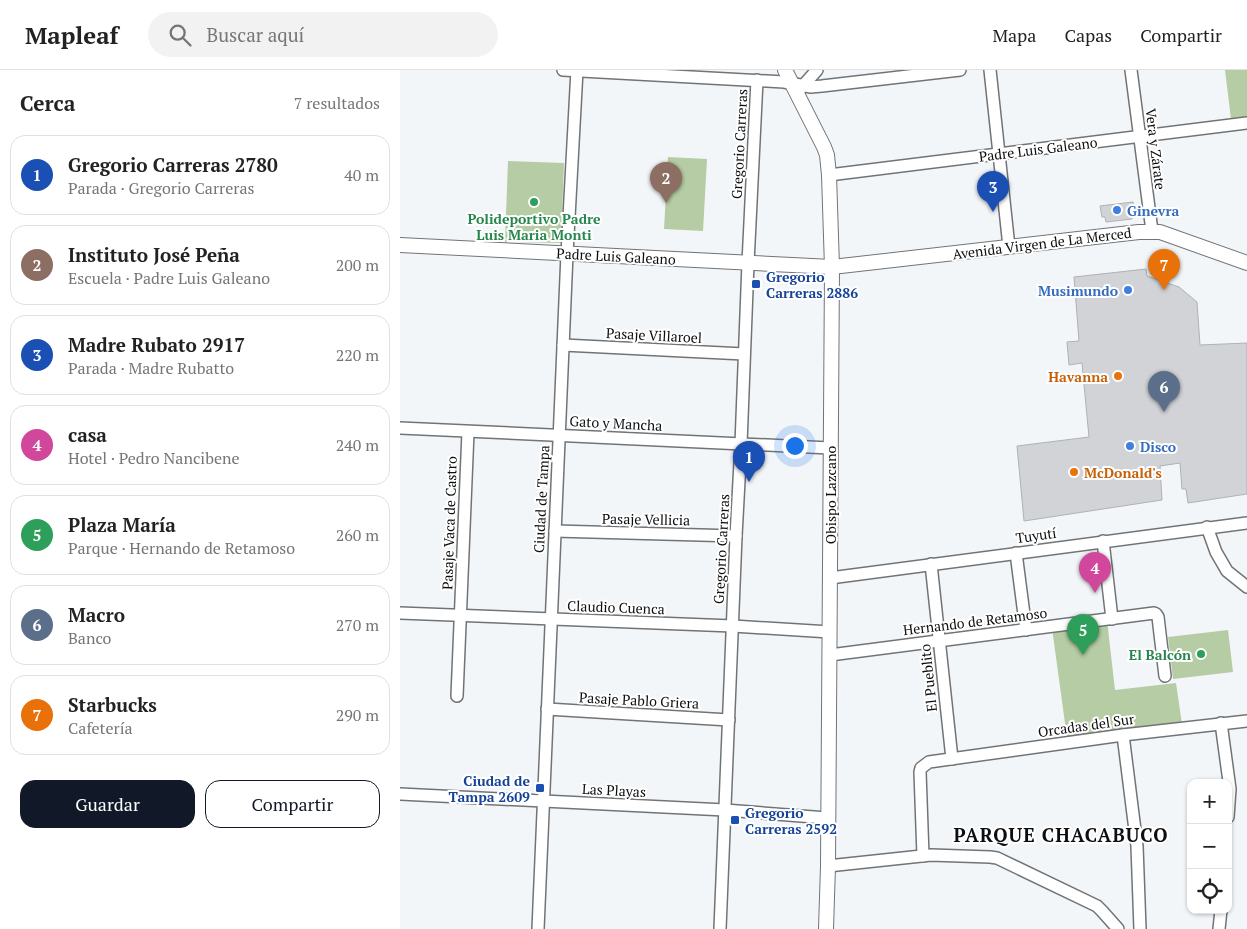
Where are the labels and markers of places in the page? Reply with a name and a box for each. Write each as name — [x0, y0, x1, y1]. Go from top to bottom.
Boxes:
pin: 2 — [650, 162, 682, 203]
pin: 3 — [977, 171, 1009, 212]
marker: Polideportivo Padre Luis Maria Monti — [528, 196, 540, 208]
place label: Ginevra — [1127, 201, 1179, 220]
marker: Ginevra — [1111, 204, 1123, 216]
place label: Polideportivo Padre Luis Maria Monti — [467, 209, 601, 244]
pin: 7 — [1148, 249, 1180, 290]
place label: Gregorio Carreras 2886 — [766, 267, 858, 302]
marker: Gregorio Carreras 2886 — [750, 278, 762, 290]
place label: Musimundo — [1038, 281, 1118, 300]
marker: Musimundo — [1122, 284, 1134, 296]
place label: Havanna — [1048, 367, 1108, 386]
marker: Havanna — [1112, 370, 1124, 382]
pin: 6 — [1148, 371, 1180, 412]
place label: Disco — [1140, 437, 1176, 456]
marker: Disco — [1124, 440, 1136, 452]
pin: 1 — [733, 441, 765, 482]
place label: McDonald's — [1084, 463, 1162, 482]
marker: McDonald's — [1068, 466, 1080, 478]
pin: 4 — [1079, 552, 1111, 593]
pin: 5 — [1067, 614, 1099, 655]
place label: El Balcón — [1129, 645, 1191, 664]
marker: El Balcón — [1195, 648, 1207, 660]
place label: Ciudad de Tampa 2609 — [449, 771, 530, 806]
marker: Ciudad de Tampa 2609 — [534, 782, 546, 794]
place label: Gregorio Carreras 2592 — [745, 803, 837, 838]
marker: Gregorio Carreras 2592 — [729, 814, 741, 826]

